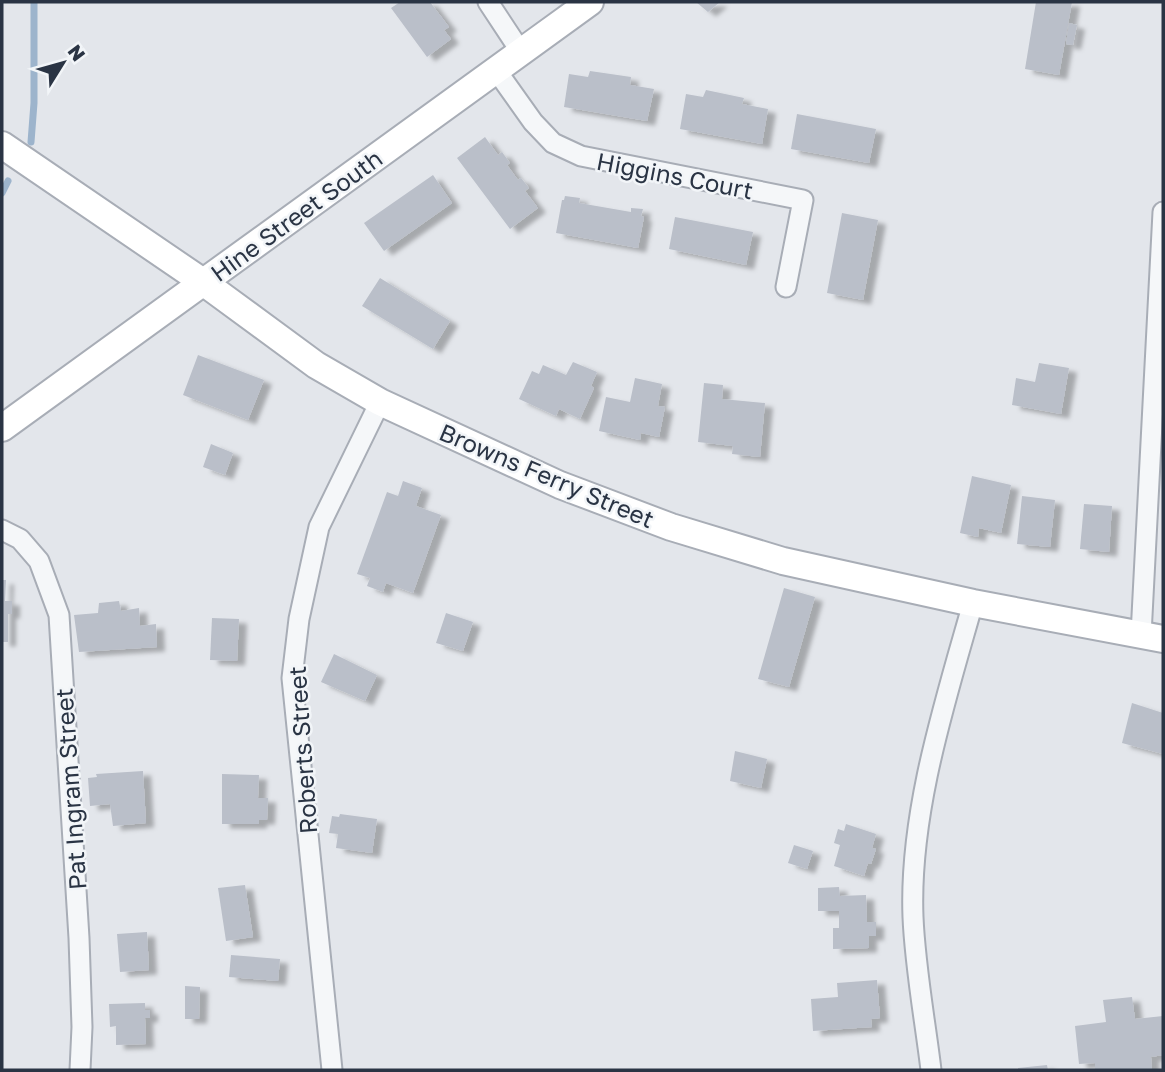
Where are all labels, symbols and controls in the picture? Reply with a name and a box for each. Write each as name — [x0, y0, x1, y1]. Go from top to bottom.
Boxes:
north arrow — [28, 28, 98, 98]
text: N — [63, 40, 91, 65]
street label: Hine Street South — [205, 143, 387, 287]
street label: Higgins Court — [594, 146, 756, 204]
street label: Browns Ferry Street — [435, 417, 659, 533]
street label: Roberts Street — [282, 665, 322, 835]
street label: Pat Ingram Street — [48, 687, 92, 891]

